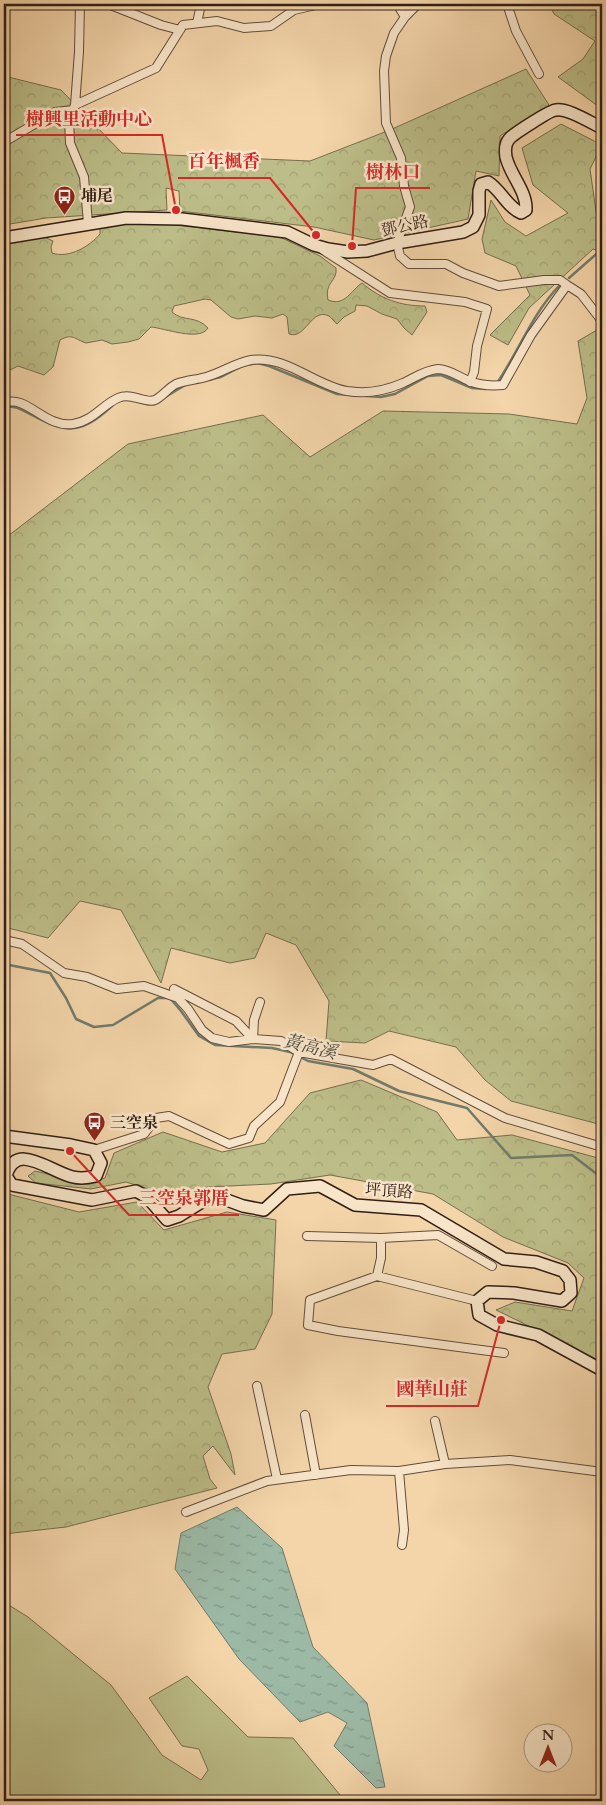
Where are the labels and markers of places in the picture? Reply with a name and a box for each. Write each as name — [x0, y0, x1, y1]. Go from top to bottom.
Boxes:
callout: 樹興里活動中心 — [16, 102, 162, 135]
callout: 百年楓香 — [178, 145, 270, 178]
callout: 樹林口 — [356, 155, 430, 188]
bus stop icon: 埔尾 — [53, 184, 77, 215]
place label: 埔尾 — [81, 185, 113, 207]
bus stop icon: 三空泉 — [82, 1111, 106, 1142]
place label: 三空泉 — [110, 1112, 158, 1134]
callout: 三空泉郭厝 — [129, 1182, 239, 1215]
callout: 國華山莊 — [386, 1373, 478, 1406]

